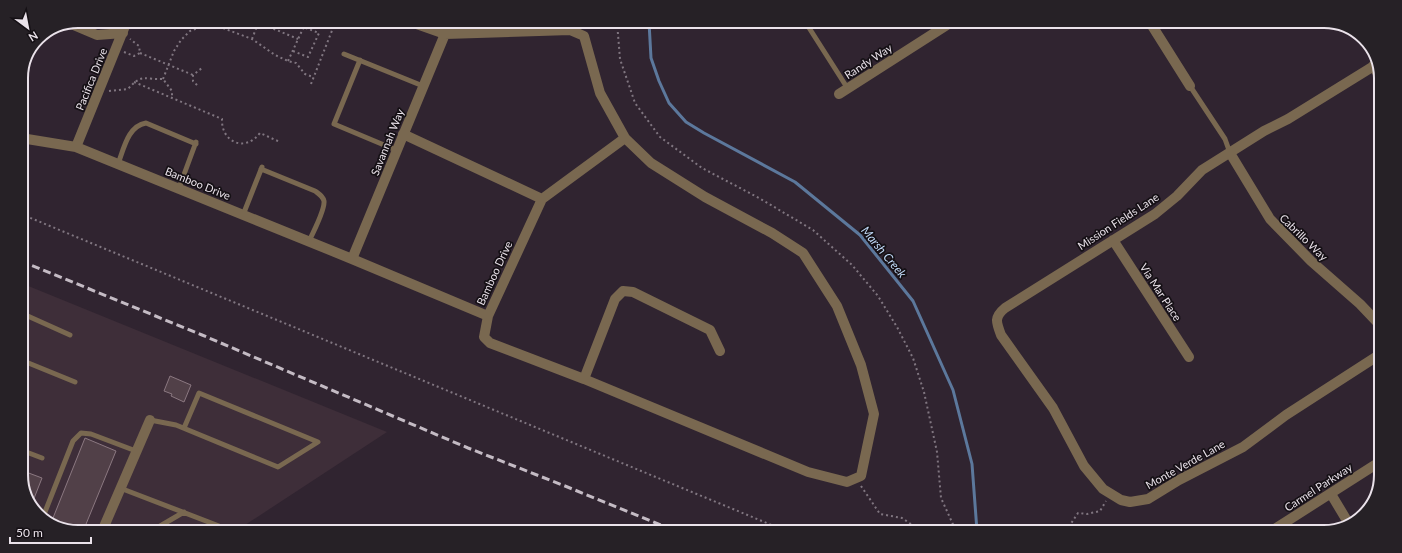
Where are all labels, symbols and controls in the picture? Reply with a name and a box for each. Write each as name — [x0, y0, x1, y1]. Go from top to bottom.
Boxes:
north arrow — [8, 8, 48, 48]
text: N — [27, 29, 41, 45]
street label: Randy Way — [842, 41, 895, 81]
street label: Pacifica Drive — [73, 46, 109, 112]
street label: Savannah Way — [368, 107, 406, 177]
street label: Bamboo Drive — [163, 164, 233, 202]
street label: Mission Fields Lane — [1075, 190, 1161, 252]
street label: Cabrillo Way — [1277, 211, 1331, 263]
water label: Marsh Creek — [858, 223, 910, 281]
street label: Bamboo Drive — [473, 239, 515, 307]
street label: Via Mar Place — [1138, 261, 1185, 323]
street label: Monte Verde Lane — [1143, 437, 1227, 491]
street label: Carmel Parkway — [1282, 460, 1355, 514]
scale bar — [10, 519, 91, 545]
text: 50 m — [16, 525, 43, 540]

